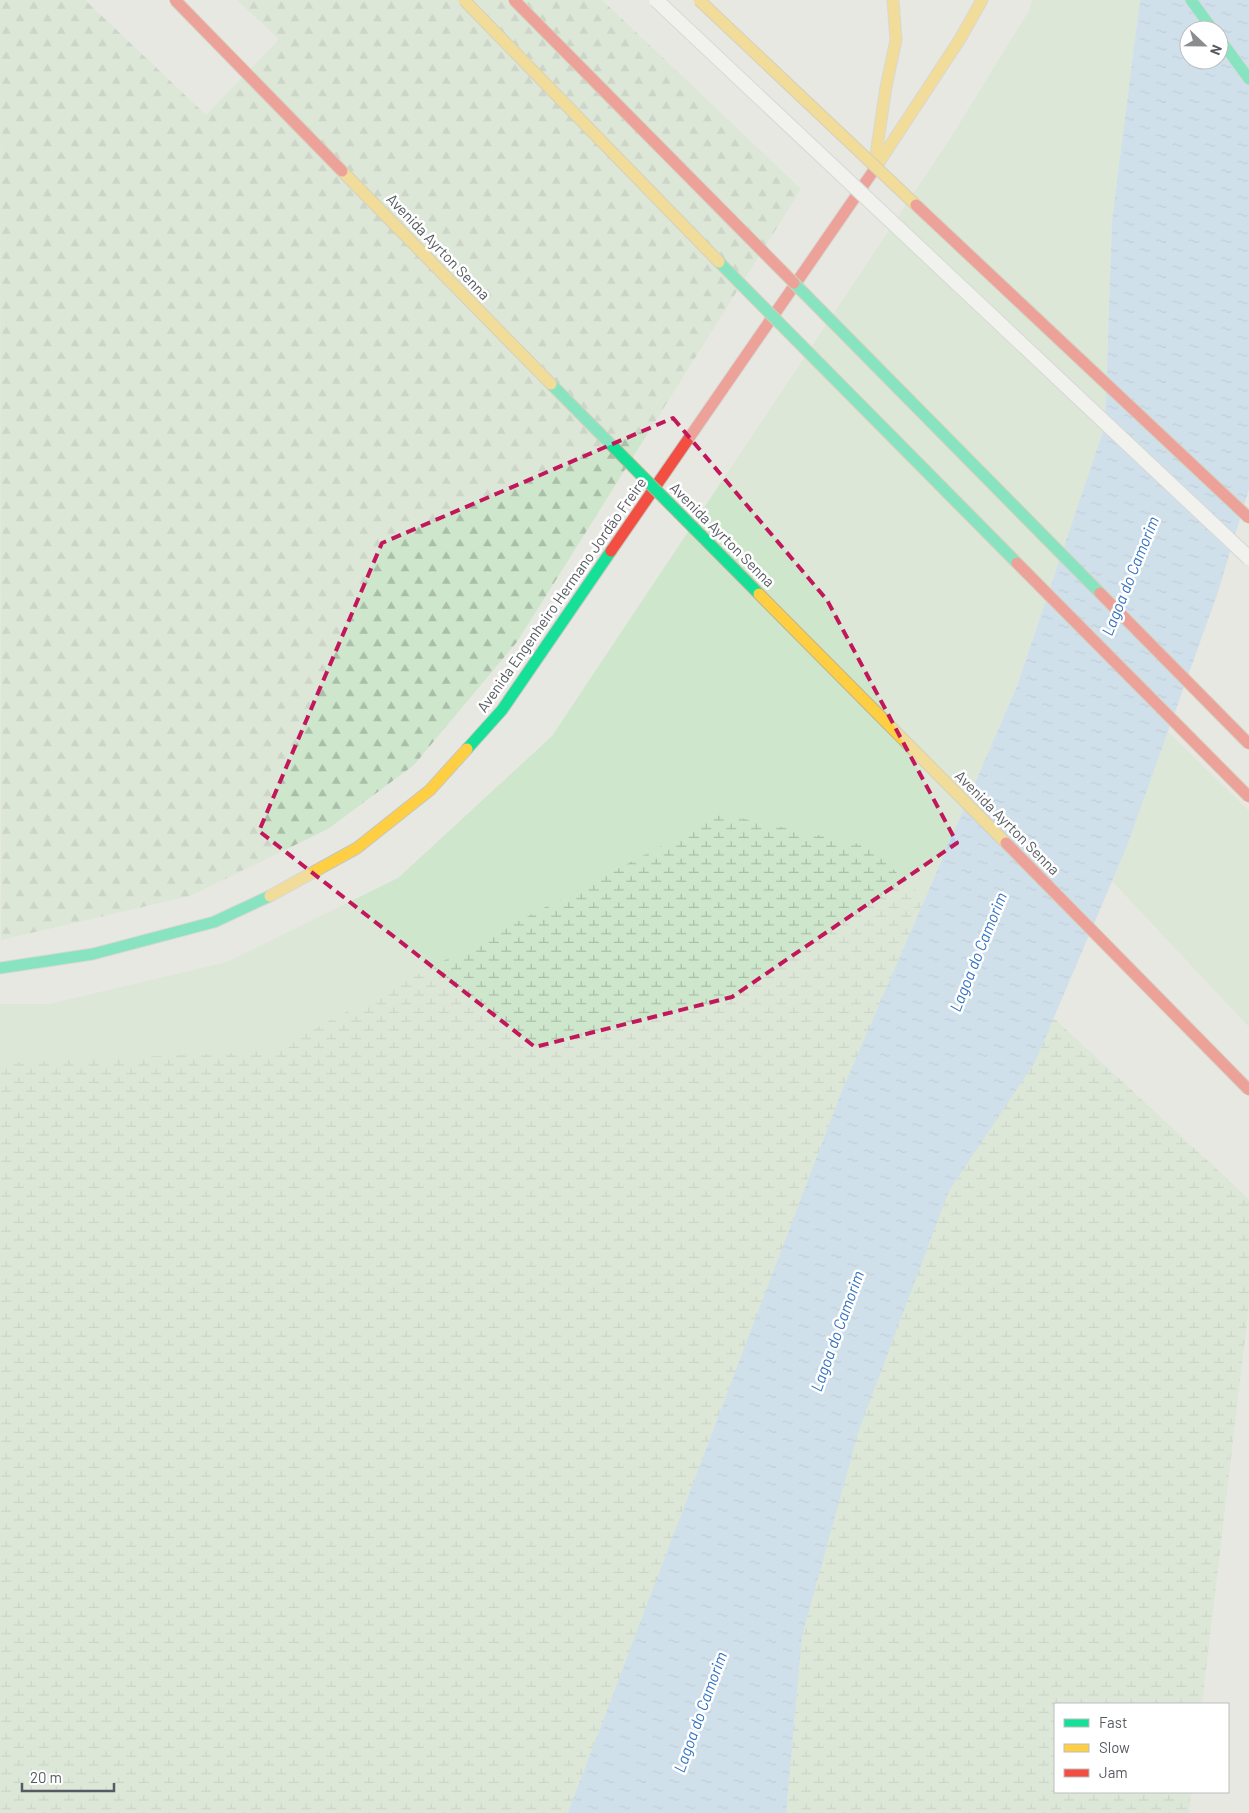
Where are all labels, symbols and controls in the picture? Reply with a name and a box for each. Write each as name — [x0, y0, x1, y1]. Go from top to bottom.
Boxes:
north arrow — [1179, 20, 1229, 70]
text: N — [1207, 43, 1226, 58]
street label: Avenida Ayrton Senna — [383, 189, 494, 303]
street label: Avenida Engenheiro Hermano Jordão Freire — [473, 474, 650, 715]
street label: Avenida Ayrton Senna — [667, 478, 779, 590]
water label: Lagoa do Camorim — [1097, 513, 1162, 638]
street label: Avenida Ayrton Senna — [952, 766, 1064, 878]
water label: Lagoa do Camorim — [945, 889, 1010, 1014]
water label: Lagoa do Camorim — [806, 1268, 867, 1394]
water label: Lagoa do Camorim — [669, 1649, 730, 1775]
legend — [1054, 1703, 1229, 1793]
text: Fast — [1099, 1713, 1127, 1731]
text: Slow — [1099, 1738, 1130, 1756]
scale bar — [22, 1760, 115, 1792]
text: Jam — [1099, 1763, 1128, 1781]
text: 20 m — [30, 1768, 62, 1786]

